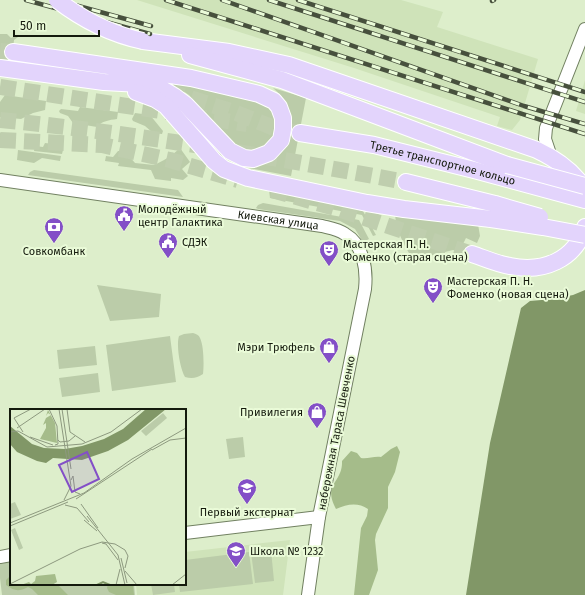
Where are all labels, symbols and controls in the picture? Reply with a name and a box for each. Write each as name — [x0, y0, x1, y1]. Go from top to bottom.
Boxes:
scale bar — [14, 12, 99, 38]
text: 50 m — [20, 19, 46, 33]
street label: Третье транспортное кольцо — [369, 138, 517, 188]
place label: Молодёжный центр Галактика — [138, 203, 223, 229]
public building icon: Молодёжный центр Галактика — [113, 204, 135, 232]
street label: Киевская улица — [237, 208, 319, 232]
bank icon: Совкомбанк — [43, 216, 65, 244]
public building icon: СДЭК — [157, 231, 179, 259]
place label: СДЭК — [182, 236, 208, 249]
place label: Мастерская П. Н. Фоменко (старая сцена) — [343, 238, 468, 264]
theatre icon: Мастерская П. Н. Фоменко (старая сцена) — [318, 239, 340, 267]
place label: Совкомбанк — [23, 245, 86, 258]
place label: Мастерская П. Н. Фоменко (новая сцена) — [447, 275, 569, 301]
theatre icon: Мастерская П. Н. Фоменко (новая сцена) — [422, 276, 444, 304]
shop icon: Мэри Трюфель — [318, 336, 340, 364]
place label: Мэри Трюфель — [237, 341, 315, 354]
street label: набережная Тараса Шевченко — [315, 355, 358, 511]
shop icon: Привилегия — [306, 401, 328, 429]
place label: Привилегия — [240, 406, 303, 419]
inset map — [10, 409, 186, 585]
school or university icon: Первый экстернат — [236, 477, 258, 505]
place label: Первый экстернат — [200, 506, 294, 519]
school or university icon: Школа № 1232 — [225, 540, 247, 568]
place label: Школа № 1232 — [250, 545, 324, 558]

